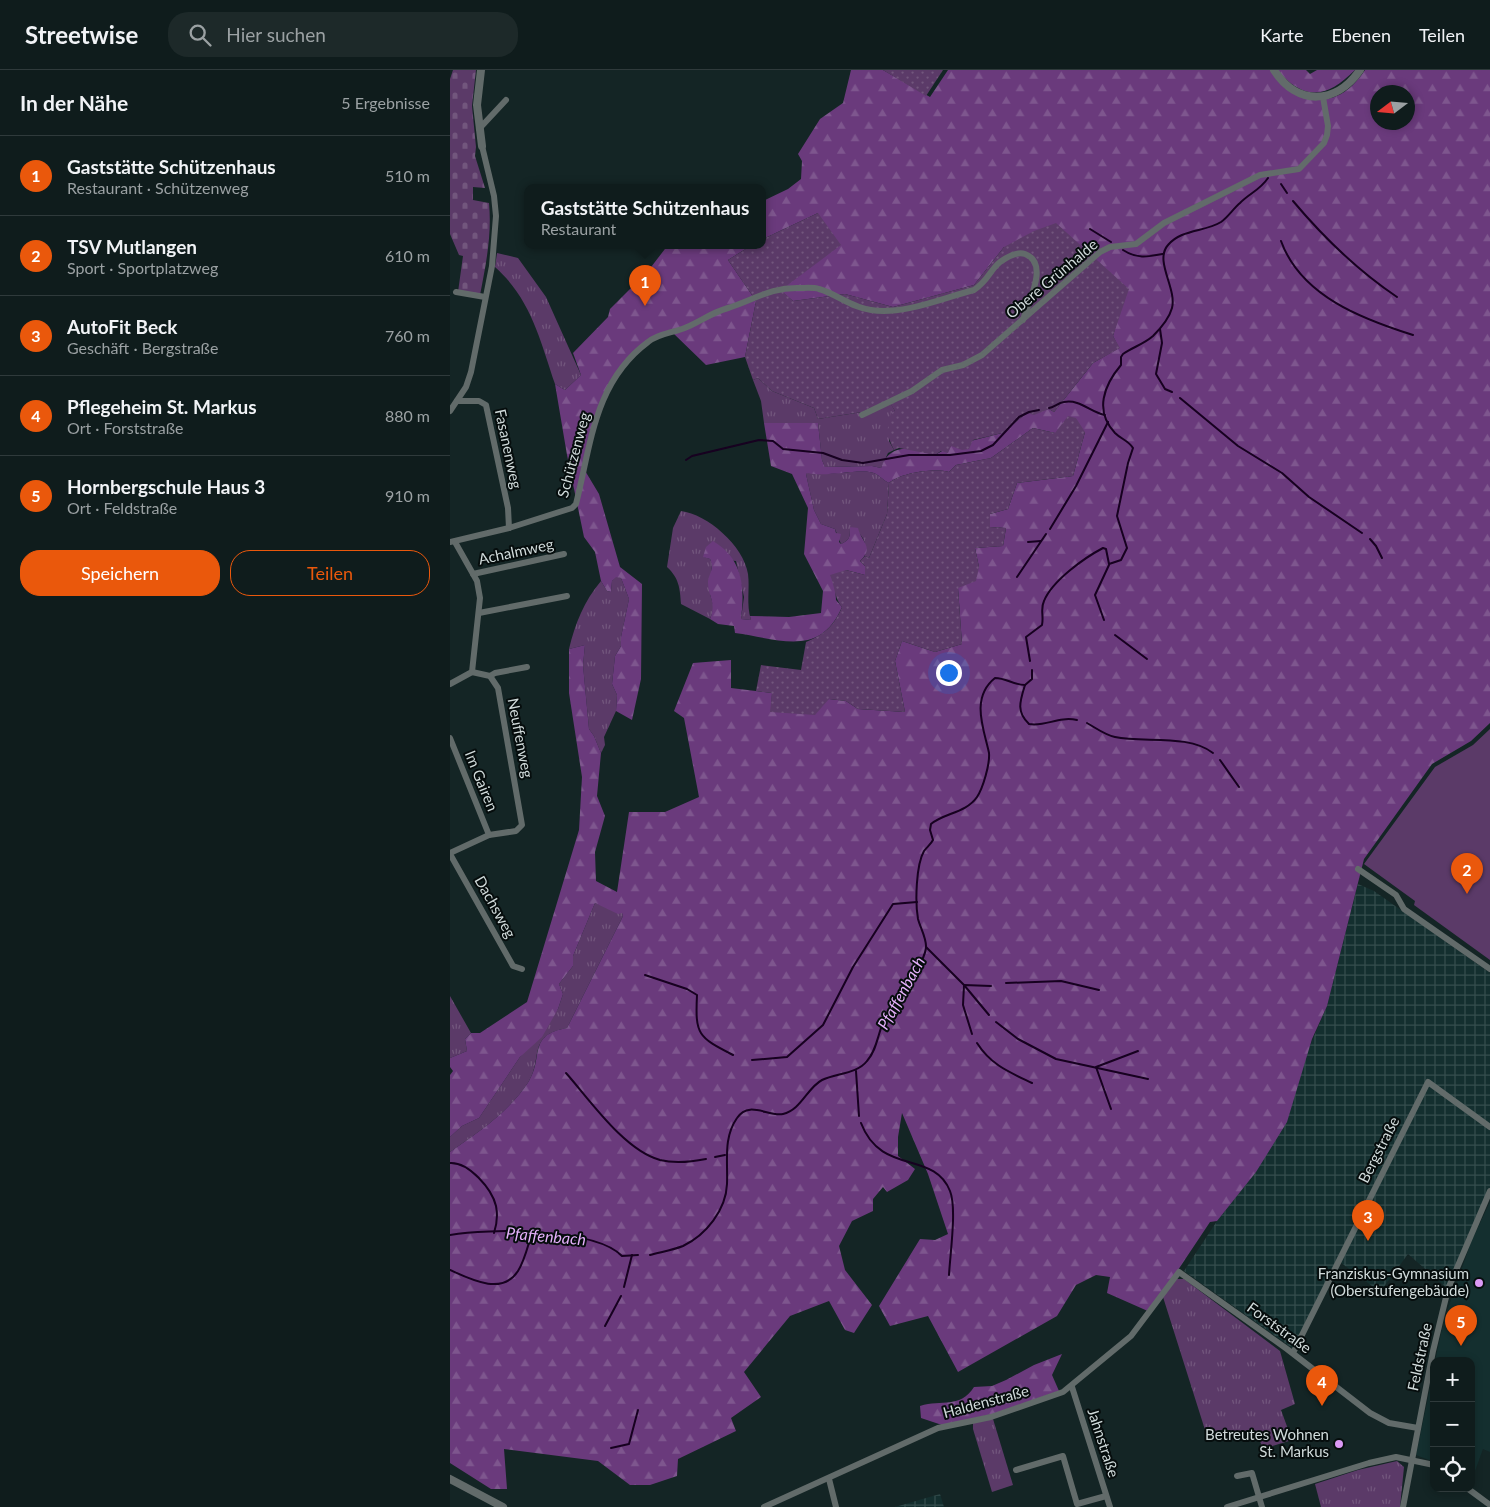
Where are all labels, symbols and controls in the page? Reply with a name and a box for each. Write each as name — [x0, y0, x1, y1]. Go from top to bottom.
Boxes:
search box — [168, 12, 518, 57]
text: Streetwise — [25, 20, 138, 49]
icon: search — [186, 21, 214, 49]
text: Hier suchen — [226, 23, 326, 46]
text: Karte — [1260, 24, 1303, 46]
text: Ebenen — [1331, 24, 1391, 46]
text: Teilen — [1419, 24, 1465, 46]
north arrow — [1370, 85, 1415, 130]
text: In der Nähe — [20, 90, 128, 115]
text: 5 Ergebnisse — [341, 93, 430, 112]
text: Gaststätte Schützenhaus — [67, 155, 276, 178]
text: 1 — [31, 166, 41, 185]
text: 510 m — [385, 166, 430, 185]
text: Restaurant · Schützenweg — [67, 178, 249, 197]
popup — [524, 184, 766, 249]
text: Gaststätte Schützenhaus — [541, 196, 749, 219]
text: Restaurant — [541, 219, 616, 238]
text: TSV Mutlangen — [67, 235, 197, 258]
street label: Obere Grünhalde — [1002, 235, 1101, 322]
text: 2 — [31, 246, 41, 265]
text: 610 m — [385, 246, 430, 265]
text: Sport · Sportplatzweg — [67, 258, 218, 277]
pin: 1 — [629, 265, 661, 306]
text: AutoFit Beck — [67, 315, 177, 338]
text: 3 — [31, 326, 41, 345]
text: 760 m — [385, 326, 430, 345]
text: Geschäft · Bergstraße — [67, 338, 218, 357]
text: Pflegeheim St. Markus — [67, 395, 257, 418]
text: 4 — [31, 406, 41, 425]
text: 880 m — [385, 406, 430, 425]
street label: Fasanenweg — [492, 407, 526, 490]
street label: Schützenweg — [553, 410, 593, 499]
text: Ort · Forststraße — [67, 418, 183, 437]
text: Hornbergschule Haus 3 — [67, 475, 265, 498]
text: 5 — [31, 486, 41, 505]
text: 910 m — [385, 486, 430, 505]
text: Ort · Feldstraße — [67, 498, 177, 517]
street label: Achalmweg — [477, 534, 555, 568]
button: Speichern — [20, 550, 220, 596]
button: Teilen — [230, 550, 430, 596]
your location — [936, 660, 962, 686]
street label: Neuffenweg — [504, 696, 538, 779]
street label: Im Gairen — [462, 748, 502, 814]
pin: 2 — [1451, 853, 1483, 894]
street label: Dachsweg — [471, 872, 520, 941]
water label: Pfaffenbach — [873, 953, 928, 1032]
street label: Bergstraße — [1354, 1113, 1402, 1186]
pin: 3 — [1352, 1200, 1384, 1241]
water label: Pfaffenbach — [505, 1223, 587, 1248]
place label: Franziskus-Gymnasium (Oberstufengebäude) — [1318, 1264, 1469, 1299]
marker: Franziskus-Gymnasium (Oberstufengebäude) — [1473, 1277, 1485, 1289]
street label: Forststraße — [1244, 1298, 1315, 1357]
pin: 5 — [1445, 1305, 1477, 1346]
street label: Feldstraße — [1403, 1321, 1435, 1392]
map controls — [1430, 1357, 1475, 1492]
button: + — [1430, 1357, 1475, 1402]
pin: 4 — [1306, 1365, 1338, 1406]
street label: Haldenstraße — [941, 1381, 1031, 1421]
button: − — [1430, 1402, 1475, 1447]
street label: Jahnstraße — [1084, 1406, 1124, 1480]
place label: Betreutes Wohnen St. Markus — [1205, 1425, 1329, 1460]
marker: Betreutes Wohnen St. Markus — [1333, 1438, 1345, 1450]
button: locate — [1430, 1447, 1475, 1492]

